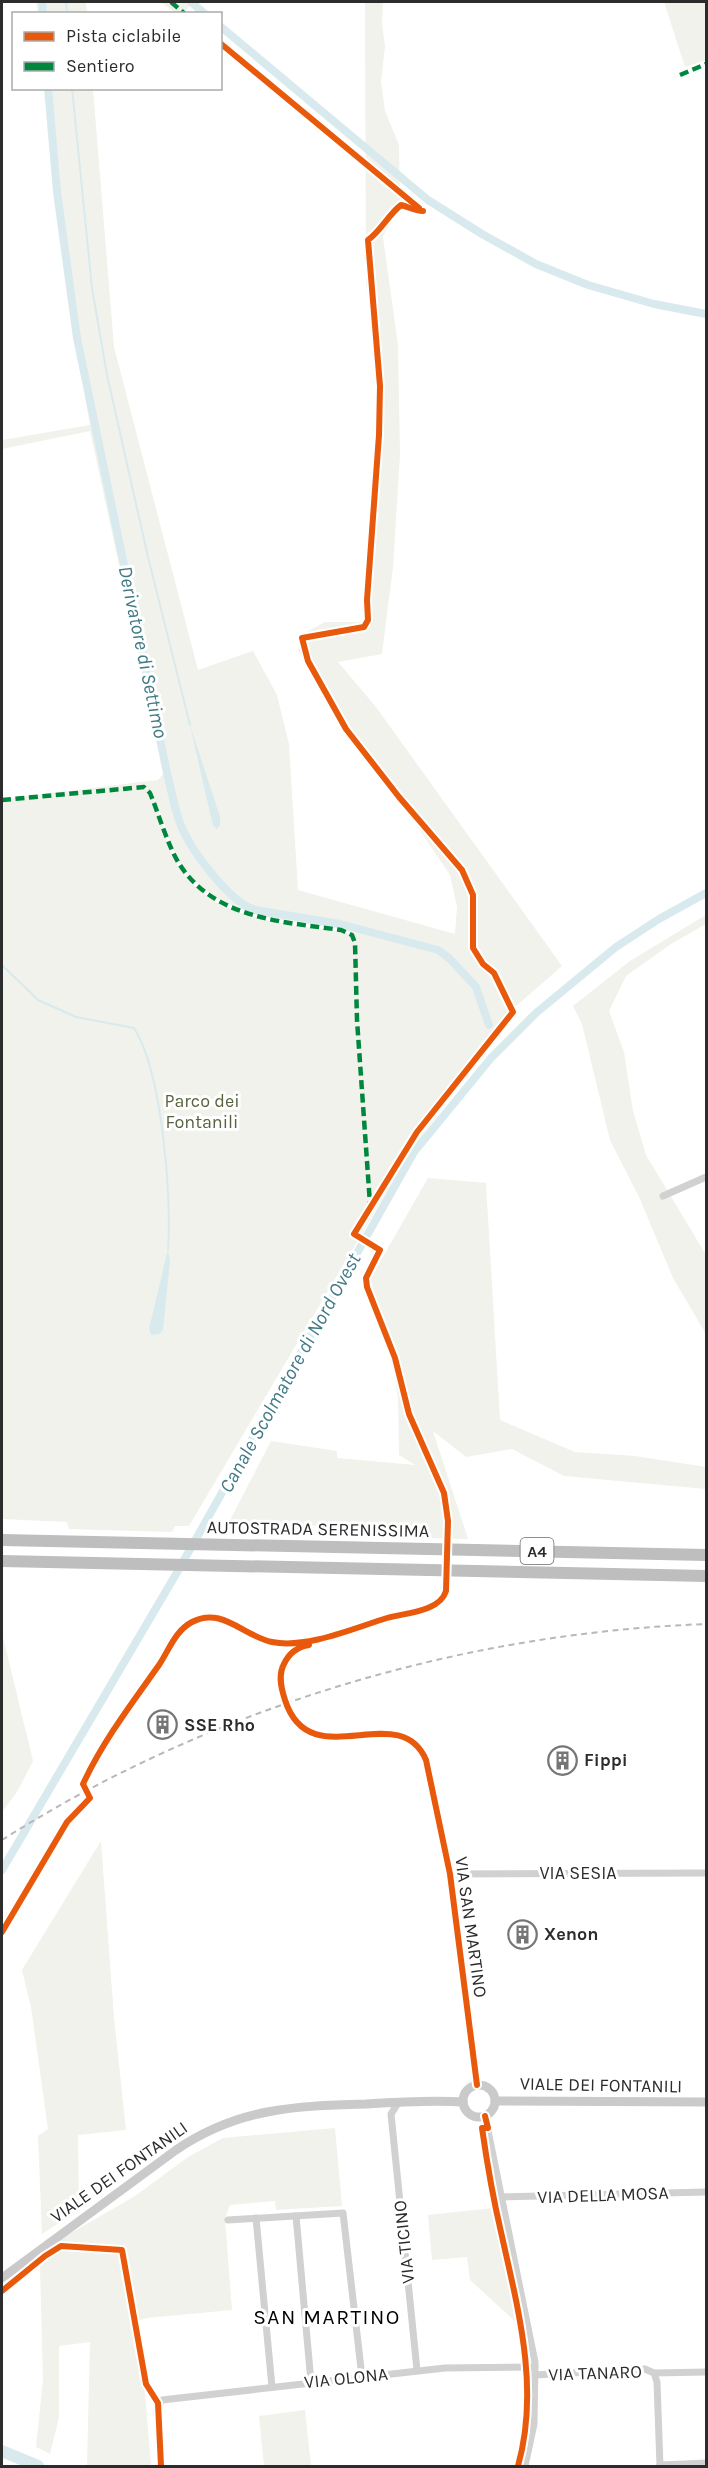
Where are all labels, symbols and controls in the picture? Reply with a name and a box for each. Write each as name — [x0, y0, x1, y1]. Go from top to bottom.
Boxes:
legend — [12, 12, 222, 90]
text: Pista ciclabile — [66, 25, 181, 47]
text: Sentiero — [66, 55, 135, 77]
water label: Derivatore di Settimo — [114, 564, 173, 740]
park label: Parco dei Fontanili — [164, 1090, 240, 1133]
water label: Canale Scolmatore di Nord Ovest — [214, 1249, 366, 1497]
street label: AUTOSTRADA SERENISSIMA — [207, 1516, 429, 1542]
road number: A4 — [520, 1538, 554, 1564]
building icon: SSE Rho — [147, 1709, 179, 1741]
place label: SSE Rho — [184, 1714, 255, 1736]
building icon: Fippi — [547, 1744, 579, 1776]
place label: Fippi — [584, 1749, 628, 1771]
street label: VIA SAN MARTINO — [450, 1855, 492, 1999]
street label: VIA SESIA — [539, 1862, 617, 1884]
building icon: Xenon — [507, 1918, 539, 1950]
place label: Xenon — [544, 1923, 598, 1945]
street label: VIALE DEI FONTANILI — [520, 2073, 682, 2097]
street label: VIALE DEI FONTANILI — [46, 2116, 192, 2228]
street label: VIA DELLA MOSA — [537, 2182, 669, 2208]
street label: VIA TICINO — [389, 2199, 419, 2285]
district label: SAN MARTINO — [253, 2305, 401, 2329]
street label: VIA TANARO — [548, 2360, 642, 2386]
street label: VIA OLONA — [303, 2363, 389, 2393]

